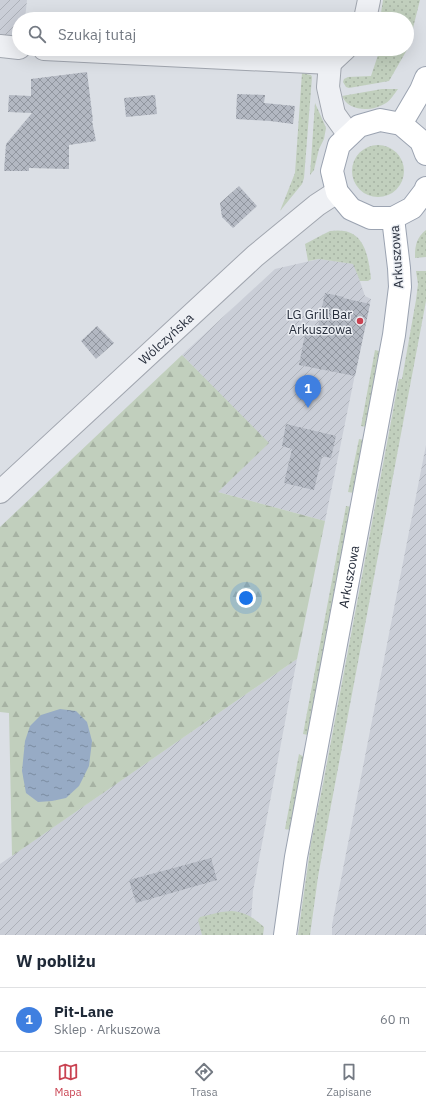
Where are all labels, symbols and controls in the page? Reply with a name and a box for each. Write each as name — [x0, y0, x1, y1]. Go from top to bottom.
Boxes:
search box — [12, 12, 414, 56]
icon: search — [26, 23, 48, 45]
text: Szukaj tutaj — [58, 25, 136, 44]
street label: Arkuszowa — [386, 225, 407, 289]
place label: LG Grill Bar Arkuszowa — [286, 306, 352, 338]
street label: Wólczyńska — [135, 309, 197, 368]
marker: LG Grill Bar Arkuszowa — [355, 316, 365, 326]
pin: 1 — [295, 375, 321, 408]
street label: Arkuszowa — [335, 544, 363, 609]
your location — [236, 588, 256, 608]
text: W pobliżu — [16, 950, 96, 972]
text: Pit-Lane — [54, 1002, 114, 1021]
text: 1 — [25, 1011, 33, 1028]
text: 60 m — [380, 1011, 410, 1028]
text: Sklep · Arkuszowa — [54, 1021, 160, 1038]
tab: Mapa — [55, 1061, 82, 1099]
tab: Trasa — [191, 1061, 218, 1099]
tab: Zapisane — [327, 1061, 371, 1099]

